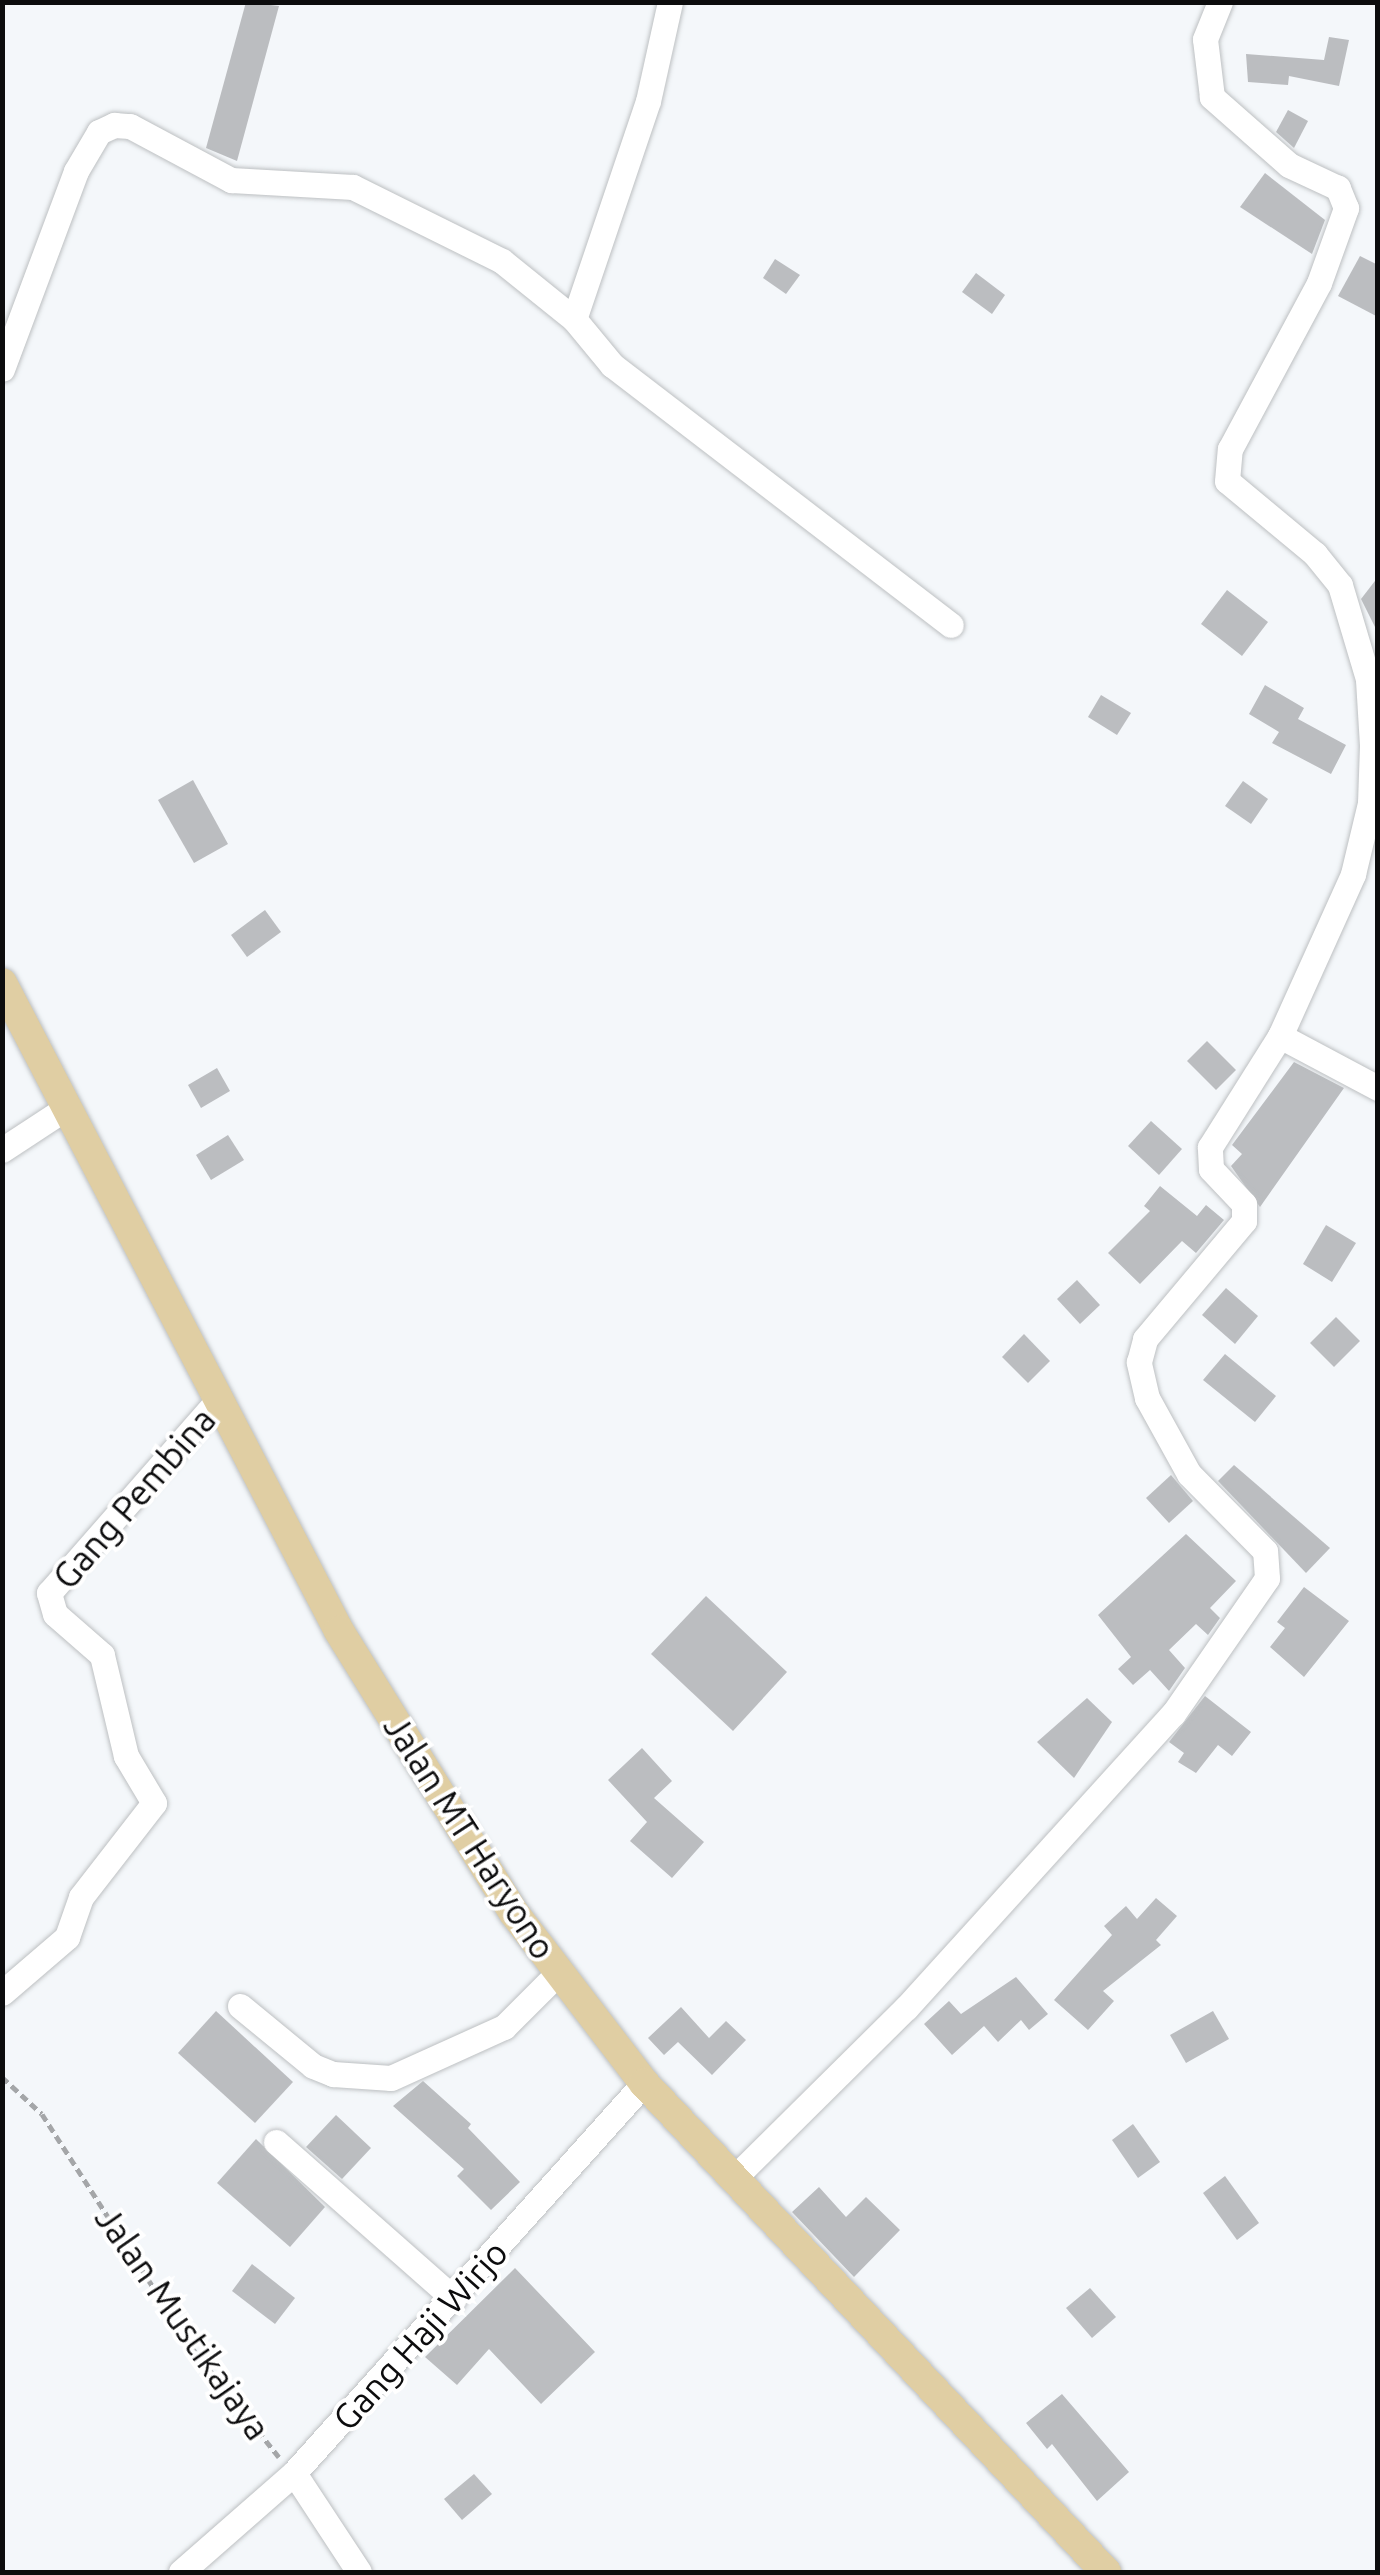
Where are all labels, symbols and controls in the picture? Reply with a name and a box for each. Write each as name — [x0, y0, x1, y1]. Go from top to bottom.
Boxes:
street label: Gang Pembina — [44, 1399, 224, 1597]
street label: Jalan MT Haryono — [375, 1707, 565, 1967]
street label: Jalan Mustikajaya — [87, 2198, 279, 2448]
street label: Gang Haji Wirjo — [324, 2232, 516, 2438]

